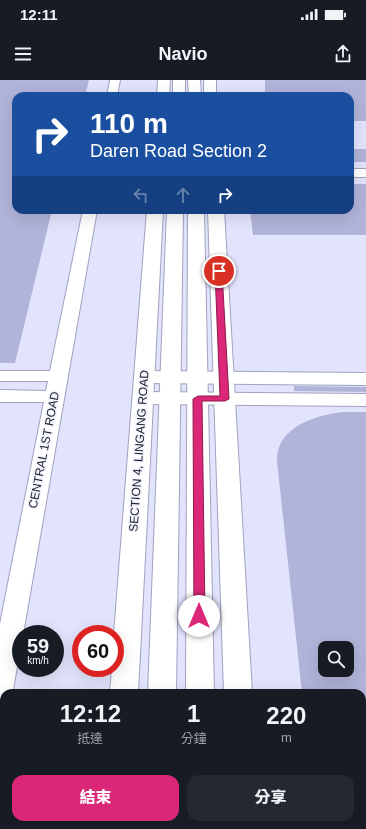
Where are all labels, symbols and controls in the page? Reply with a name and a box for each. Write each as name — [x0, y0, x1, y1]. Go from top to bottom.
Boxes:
text: 12:11 — [20, 6, 58, 23]
icon: menu — [12, 43, 34, 65]
icon: share — [332, 43, 354, 65]
text: Navio — [158, 44, 208, 64]
icon: right — [24, 108, 76, 160]
text: 110 m — [90, 108, 168, 139]
text: Daren Road Section 2 — [90, 141, 267, 161]
icon: left — [130, 184, 152, 206]
icon: ahead — [172, 184, 194, 206]
icon: right — [214, 184, 236, 206]
pin — [202, 254, 236, 288]
icon: arrive — [208, 260, 230, 282]
street label: SECTION 4, LINGANG ROAD — [126, 369, 152, 532]
street label: CENTRAL 1ST ROAD — [26, 390, 62, 510]
position arrow — [178, 595, 220, 637]
speed limit sign: 60 — [72, 625, 124, 677]
text: 59 — [27, 635, 49, 657]
map controls — [318, 641, 354, 677]
button: search — [318, 641, 354, 677]
text: km/h — [27, 655, 49, 666]
text: 12:12 — [60, 700, 121, 727]
text: 1 — [187, 700, 200, 727]
text: 220 — [266, 702, 306, 729]
text: m — [281, 730, 292, 745]
text: 抵達 — [77, 731, 103, 746]
text: 分鐘 — [181, 731, 207, 746]
button: 結束 — [12, 775, 179, 821]
button: 分享 — [187, 775, 354, 821]

